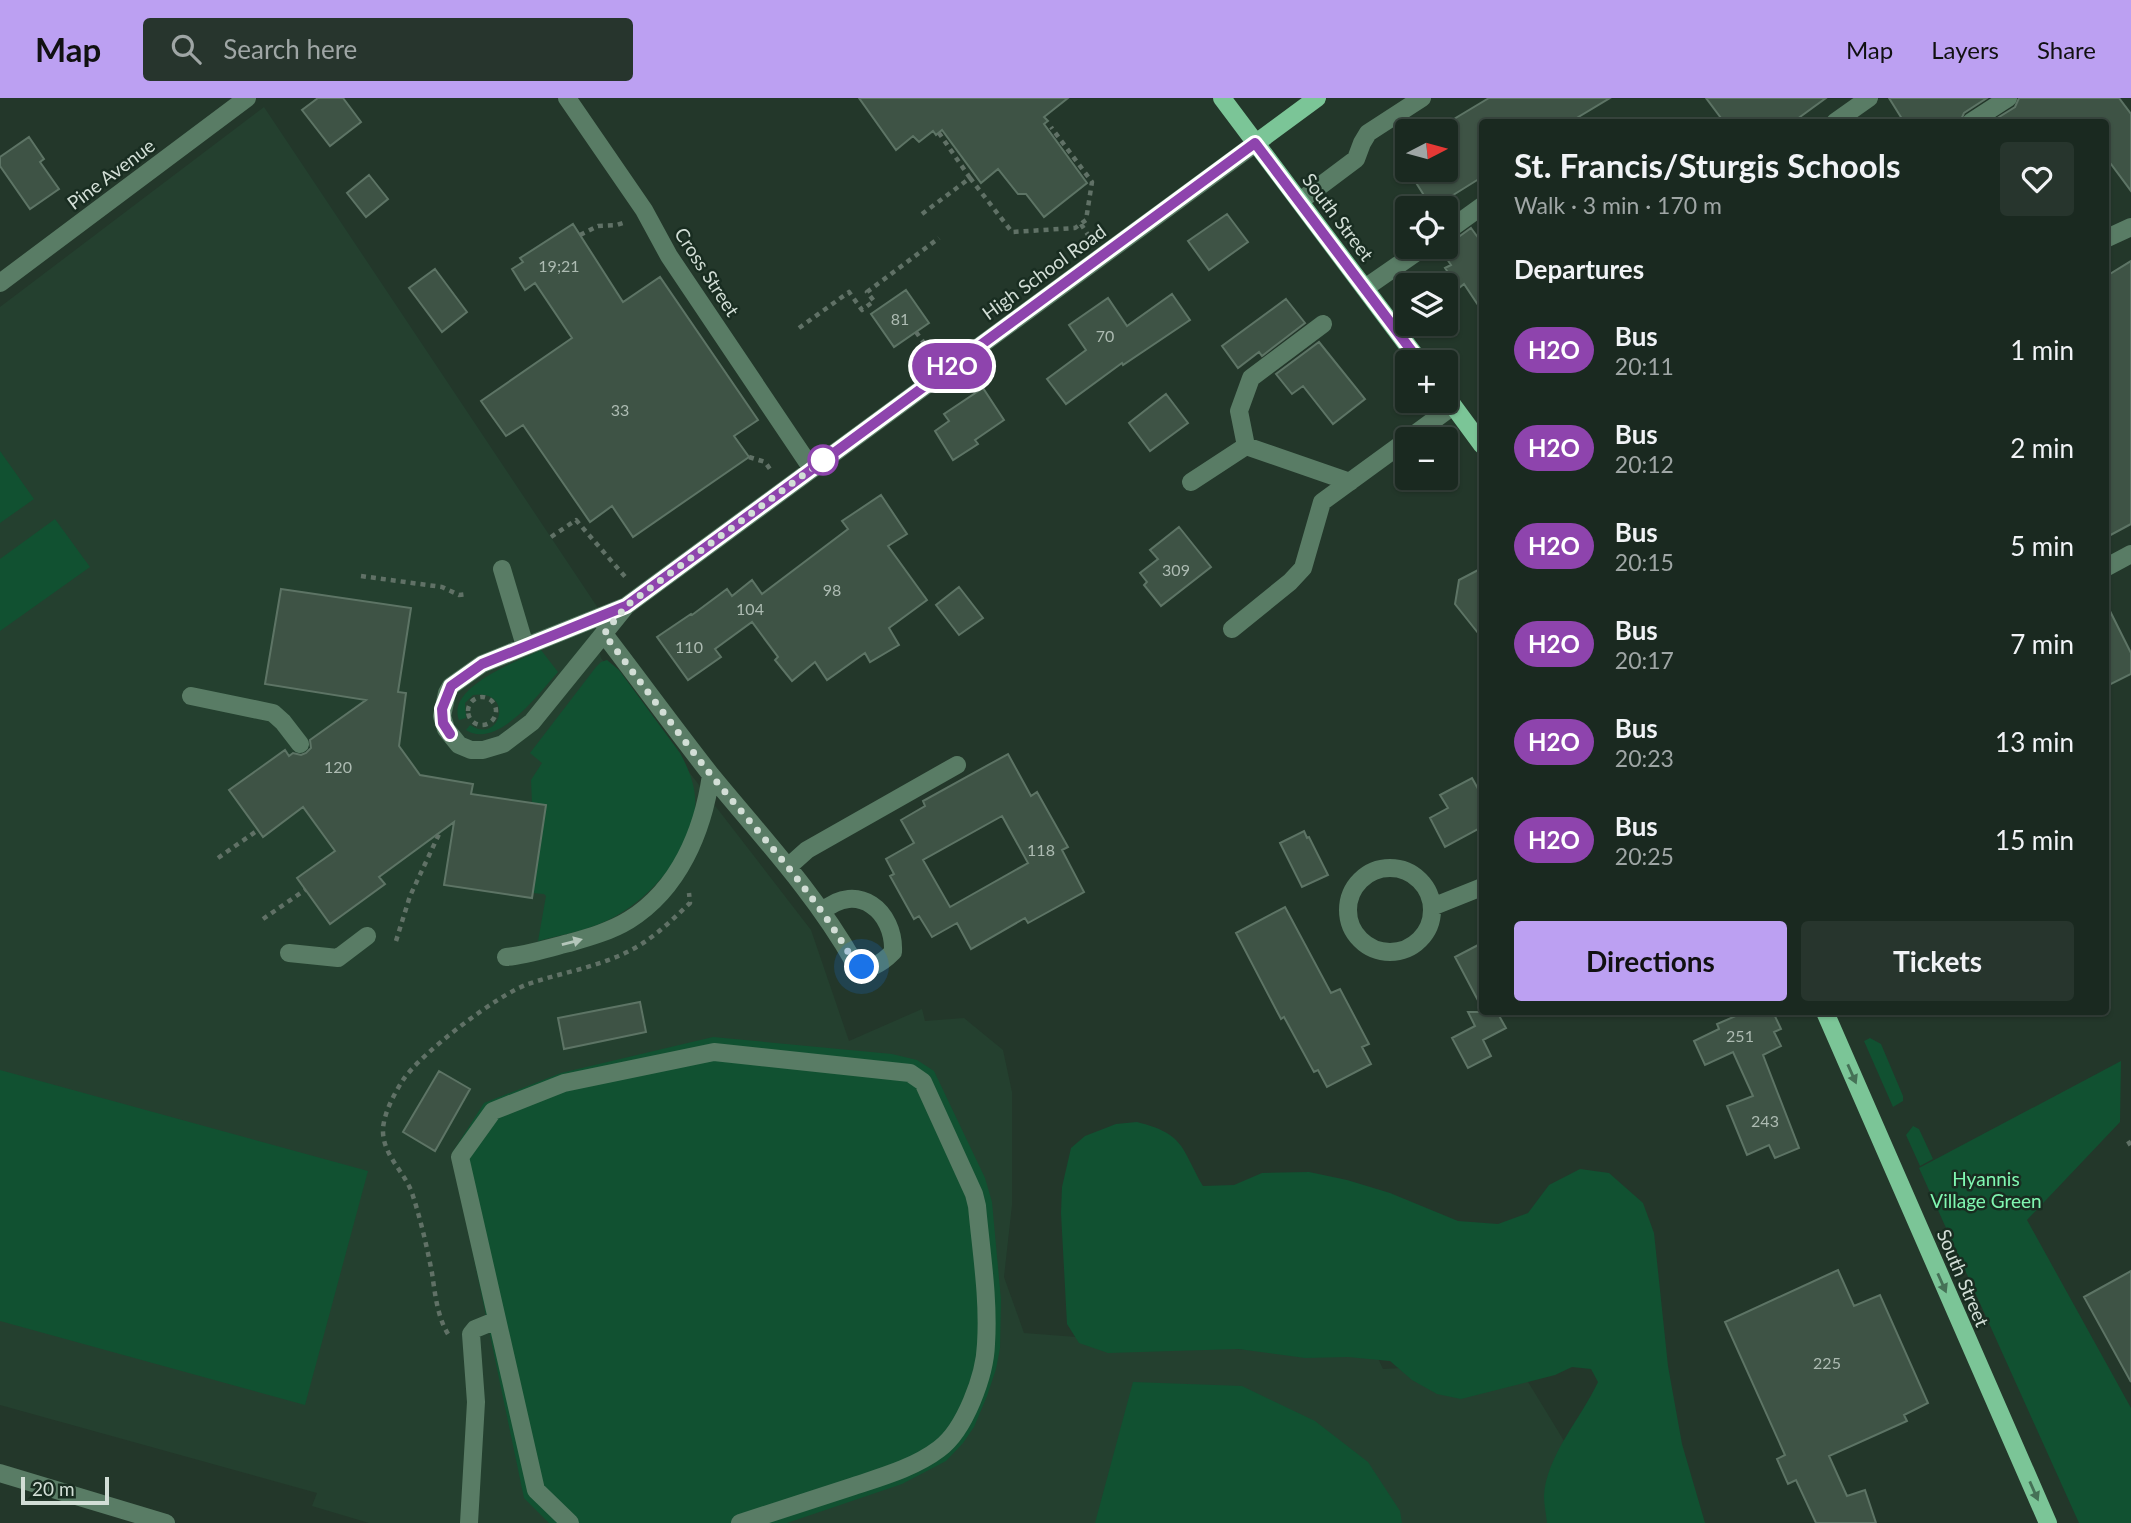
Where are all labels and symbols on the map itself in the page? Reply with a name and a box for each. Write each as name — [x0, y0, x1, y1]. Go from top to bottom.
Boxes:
north arrow — [1395, 119, 1458, 182]
street label: Pine Avenue — [62, 133, 159, 214]
street label: South Street — [1298, 168, 1379, 265]
street label: High School Road — [977, 219, 1110, 324]
street label: Cross Street — [670, 223, 745, 321]
house number: 19;21 — [538, 256, 580, 275]
house number: 81 — [891, 309, 909, 328]
house number: 70 — [1096, 326, 1114, 345]
line badge: H2O — [912, 343, 992, 389]
house number: 33 — [611, 400, 629, 419]
unlabelled marker — [808, 445, 838, 475]
house number: 309 — [1162, 560, 1190, 579]
house number: 98 — [823, 580, 841, 599]
house number: 104 — [736, 599, 764, 618]
house number: 110 — [675, 637, 703, 656]
house number: 120 — [324, 757, 352, 776]
house number: 118 — [1027, 840, 1055, 859]
one-way arrow — [562, 936, 584, 947]
your location — [844, 949, 879, 984]
house number: 251 — [1726, 1026, 1754, 1045]
one-way arrow — [1846, 1064, 1858, 1084]
house number: 243 — [1751, 1111, 1779, 1130]
park label: Hyannis Village Green — [1930, 1167, 2042, 1212]
street label: South Street — [1933, 1225, 1994, 1330]
one-way arrow — [1936, 1273, 1948, 1293]
house number: 225 — [1813, 1353, 1841, 1372]
scale bar — [21, 1474, 108, 1506]
one-way arrow — [2028, 1481, 2039, 1502]

